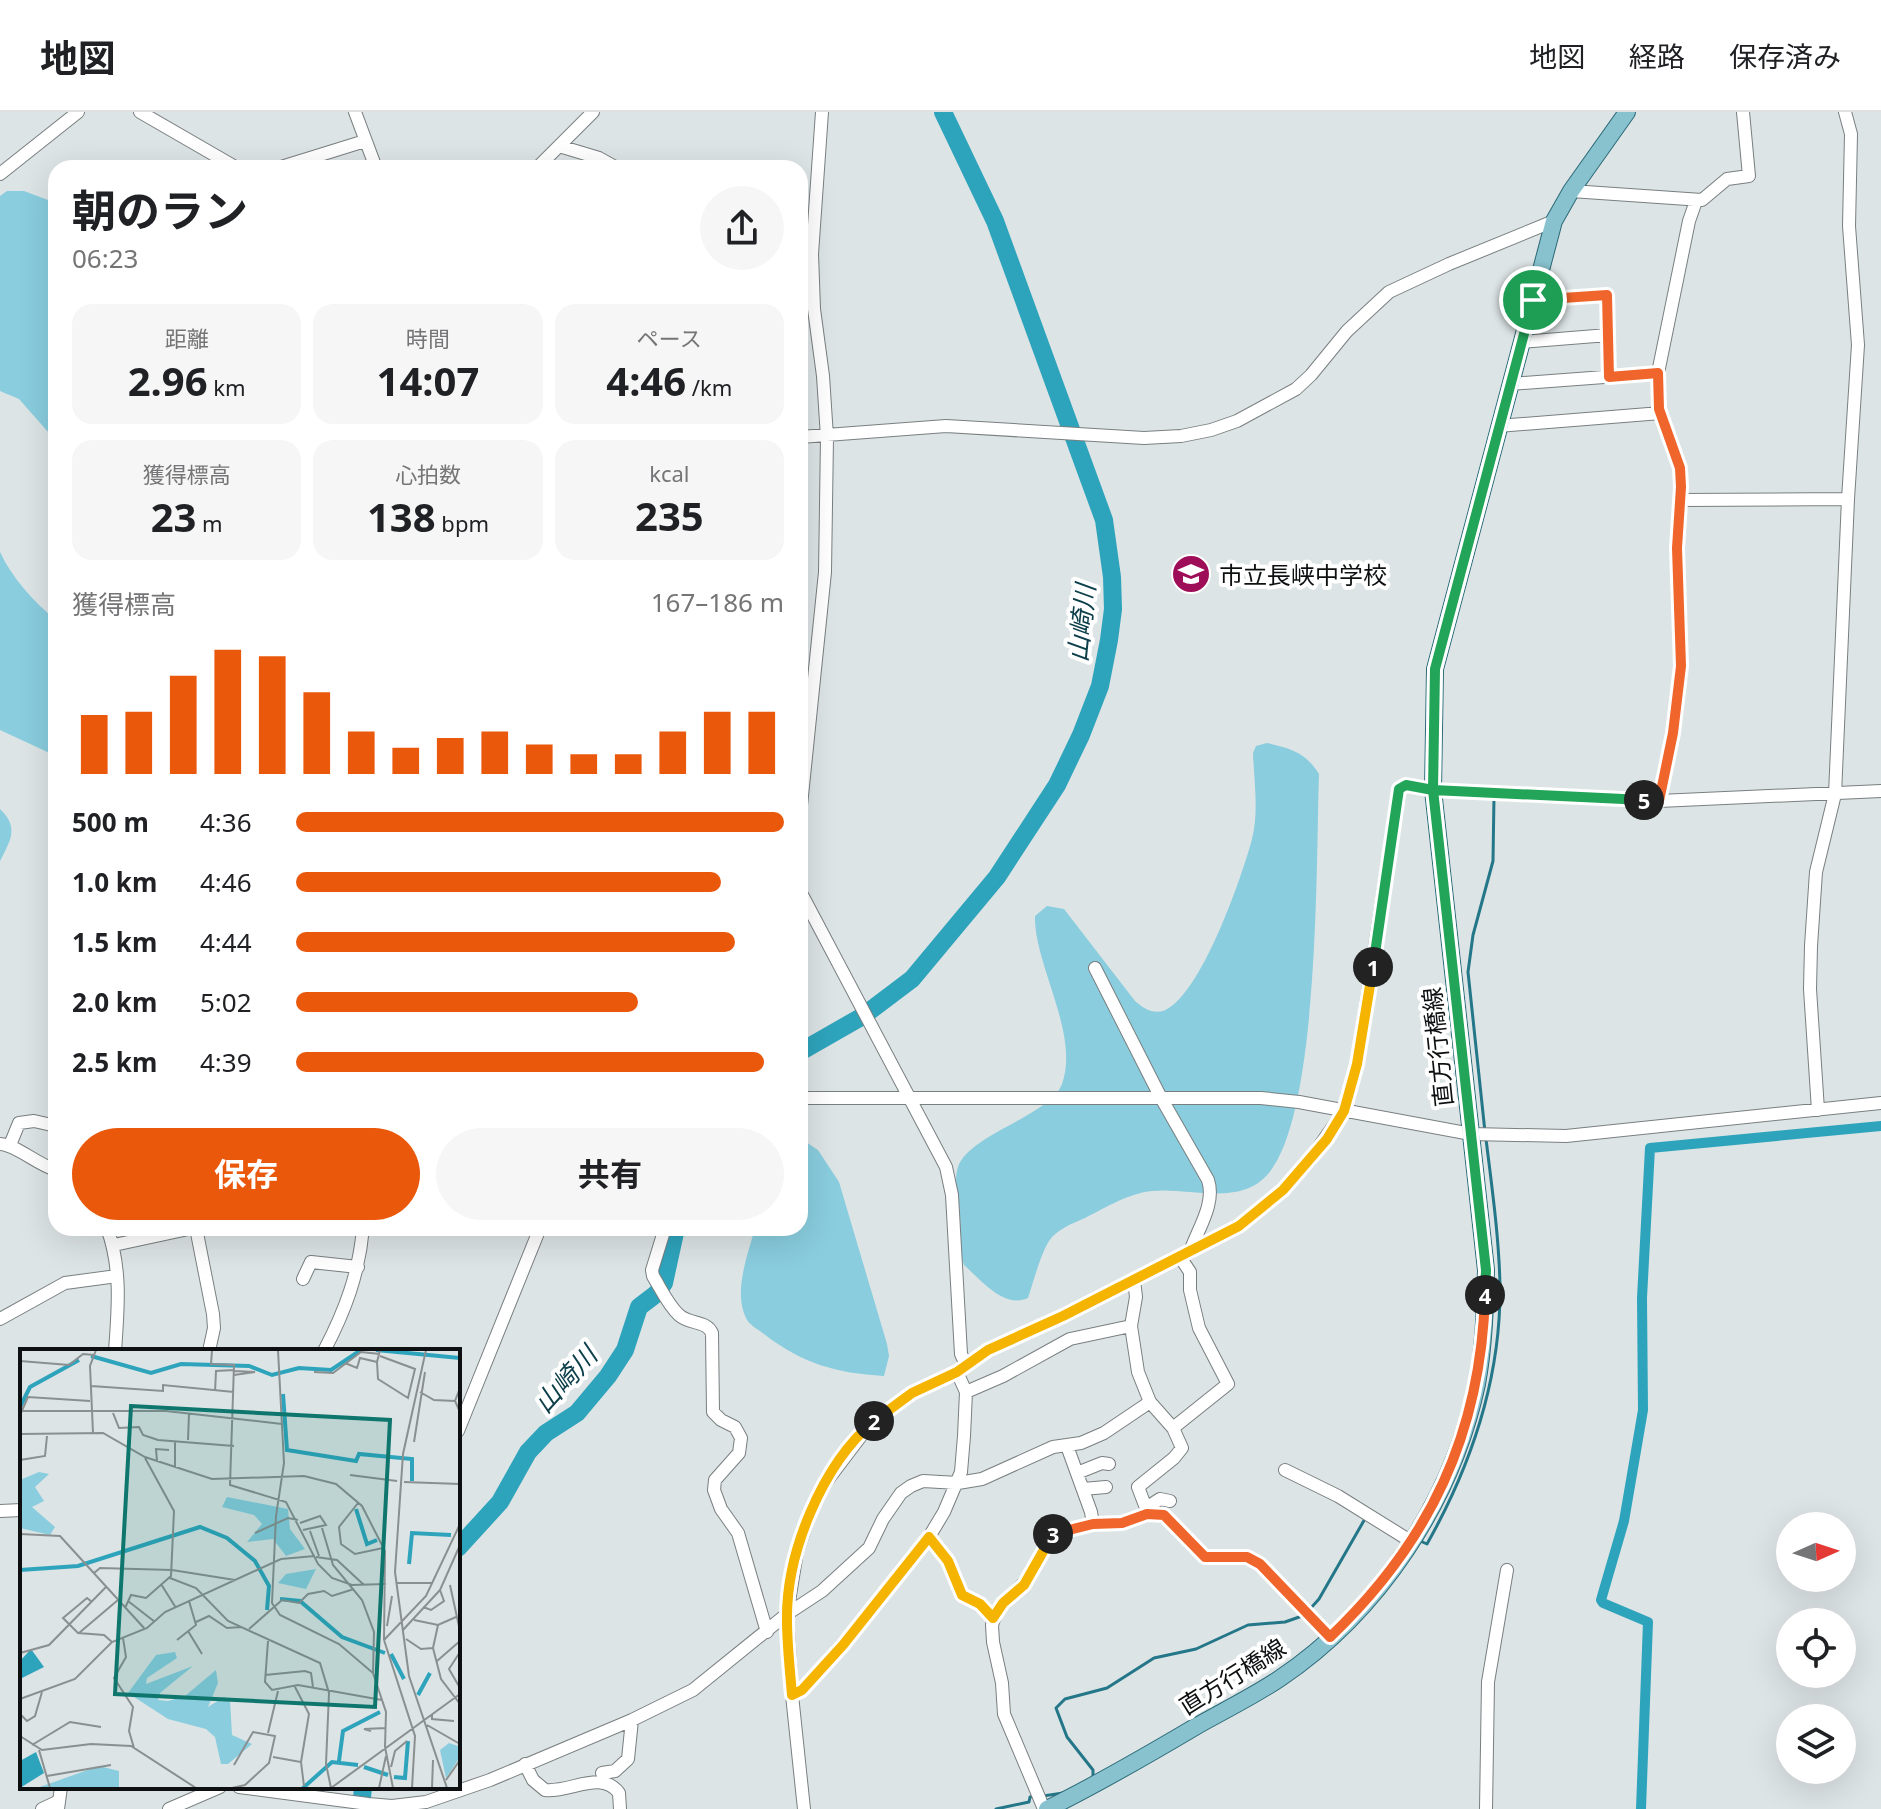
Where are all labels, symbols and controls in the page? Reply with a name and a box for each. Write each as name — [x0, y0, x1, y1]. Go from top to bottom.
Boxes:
text: 地図 — [40, 31, 116, 83]
text: 地図 — [1529, 37, 1585, 75]
text: 経路 — [1629, 37, 1685, 75]
text: 保存済み — [1729, 37, 1841, 75]
text: 朝のラン — [72, 180, 248, 240]
button: share — [700, 186, 784, 270]
text: 06:23 — [72, 240, 138, 276]
pin — [1499, 266, 1567, 334]
icon: arrive — [1511, 278, 1555, 322]
text: 距離 — [165, 323, 209, 353]
text: 時間 — [406, 323, 450, 353]
text: ペース — [637, 323, 702, 353]
text: 2.96 — [128, 353, 208, 408]
text: 14:07 — [377, 353, 479, 408]
text: 4:46 — [606, 353, 686, 408]
text: km — [208, 372, 246, 402]
text: /km — [686, 372, 732, 402]
text: kcal — [649, 458, 689, 488]
text: 獲得標高 — [143, 459, 231, 489]
text: 心拍数 — [395, 459, 461, 489]
text: 235 — [635, 488, 704, 543]
text: 23 — [151, 489, 196, 544]
text: 138 — [367, 489, 436, 544]
text: m — [196, 508, 223, 538]
text: bpm — [436, 508, 489, 538]
school or university icon: 市立長峡中学校 — [1170, 553, 1212, 595]
place label: 市立長峡中学校 — [1219, 558, 1387, 591]
water label: 山崎川 — [1059, 579, 1103, 664]
text: 167–186 m — [651, 584, 784, 620]
text: 獲得標高 — [72, 586, 176, 622]
pin: 5 — [1624, 780, 1664, 820]
text: 5 — [1638, 785, 1650, 815]
text: 500 m — [72, 804, 149, 840]
text: 4:36 — [200, 804, 252, 840]
text: 1.0 km — [72, 864, 157, 900]
text: 4:46 — [200, 864, 252, 900]
text: 1.5 km — [72, 924, 157, 960]
text: 4:44 — [200, 924, 252, 960]
pin: 1 — [1353, 947, 1393, 987]
text: 1 — [1367, 952, 1379, 982]
text: 2.0 km — [72, 984, 157, 1020]
text: 5:02 — [200, 984, 252, 1020]
street label: 直方行橋線 — [1414, 986, 1460, 1108]
text: 2.5 km — [72, 1044, 157, 1080]
text: 4:39 — [200, 1044, 252, 1080]
button: 保存 — [72, 1128, 420, 1220]
button: 共有 — [436, 1128, 784, 1220]
pin: 4 — [1465, 1275, 1505, 1315]
text: 4 — [1479, 1280, 1491, 1310]
water label: 山崎川 — [526, 1336, 606, 1420]
inset map — [20, 1349, 460, 1789]
pin: 2 — [854, 1401, 894, 1441]
text: 2 — [868, 1406, 880, 1436]
north arrow — [1776, 1512, 1856, 1592]
map controls — [1776, 1512, 1856, 1784]
pin: 3 — [1033, 1514, 1073, 1554]
text: 3 — [1047, 1519, 1059, 1549]
button: locate — [1776, 1608, 1856, 1688]
street label: 直方行橋線 — [1172, 1630, 1292, 1722]
button: layers — [1776, 1704, 1856, 1784]

